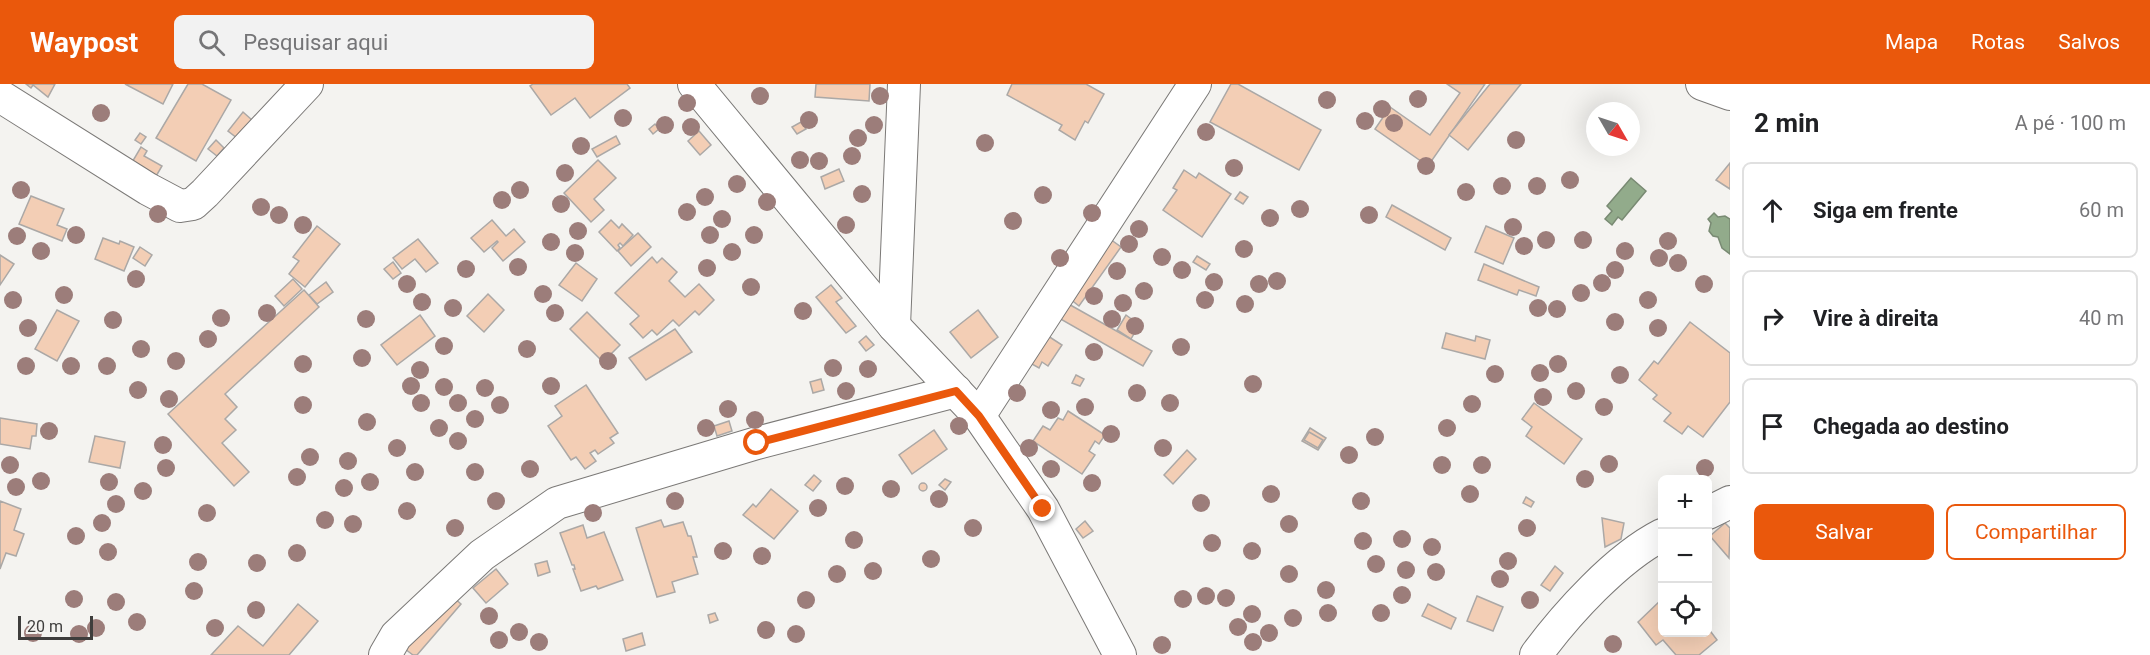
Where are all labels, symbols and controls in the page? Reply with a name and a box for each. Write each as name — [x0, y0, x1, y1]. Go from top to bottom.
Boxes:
search box — [174, 15, 594, 69]
text: Waypost — [30, 26, 138, 59]
icon: search — [195, 26, 228, 59]
text: Pesquisar aqui — [243, 30, 388, 55]
text: Mapa — [1885, 30, 1938, 54]
text: Rotas — [1971, 30, 2025, 54]
text: Salvos — [2058, 30, 2120, 54]
north arrow — [1586, 102, 1640, 156]
text: 2 min — [1754, 108, 1819, 138]
text: A pé · 100 m — [2015, 111, 2126, 135]
icon: ahead — [1756, 194, 1789, 227]
text: Siga em frente — [1813, 198, 1958, 223]
text: 60 m — [2079, 198, 2124, 222]
icon: right — [1756, 302, 1789, 335]
text: Vire à direita — [1813, 306, 1939, 331]
text: 40 m — [2079, 306, 2124, 330]
icon: arrive — [1756, 410, 1789, 443]
text: Chegada ao destino — [1813, 414, 2009, 439]
route start — [743, 429, 769, 455]
map controls — [1658, 475, 1712, 637]
button: + — [1658, 475, 1712, 529]
route end — [1029, 495, 1055, 521]
button: Salvar — [1754, 504, 1934, 560]
button: Compartilhar — [1946, 504, 2126, 560]
button: − — [1658, 529, 1712, 583]
button: locate — [1658, 583, 1712, 637]
scale bar — [18, 613, 93, 640]
text: 20 m — [27, 617, 63, 636]

